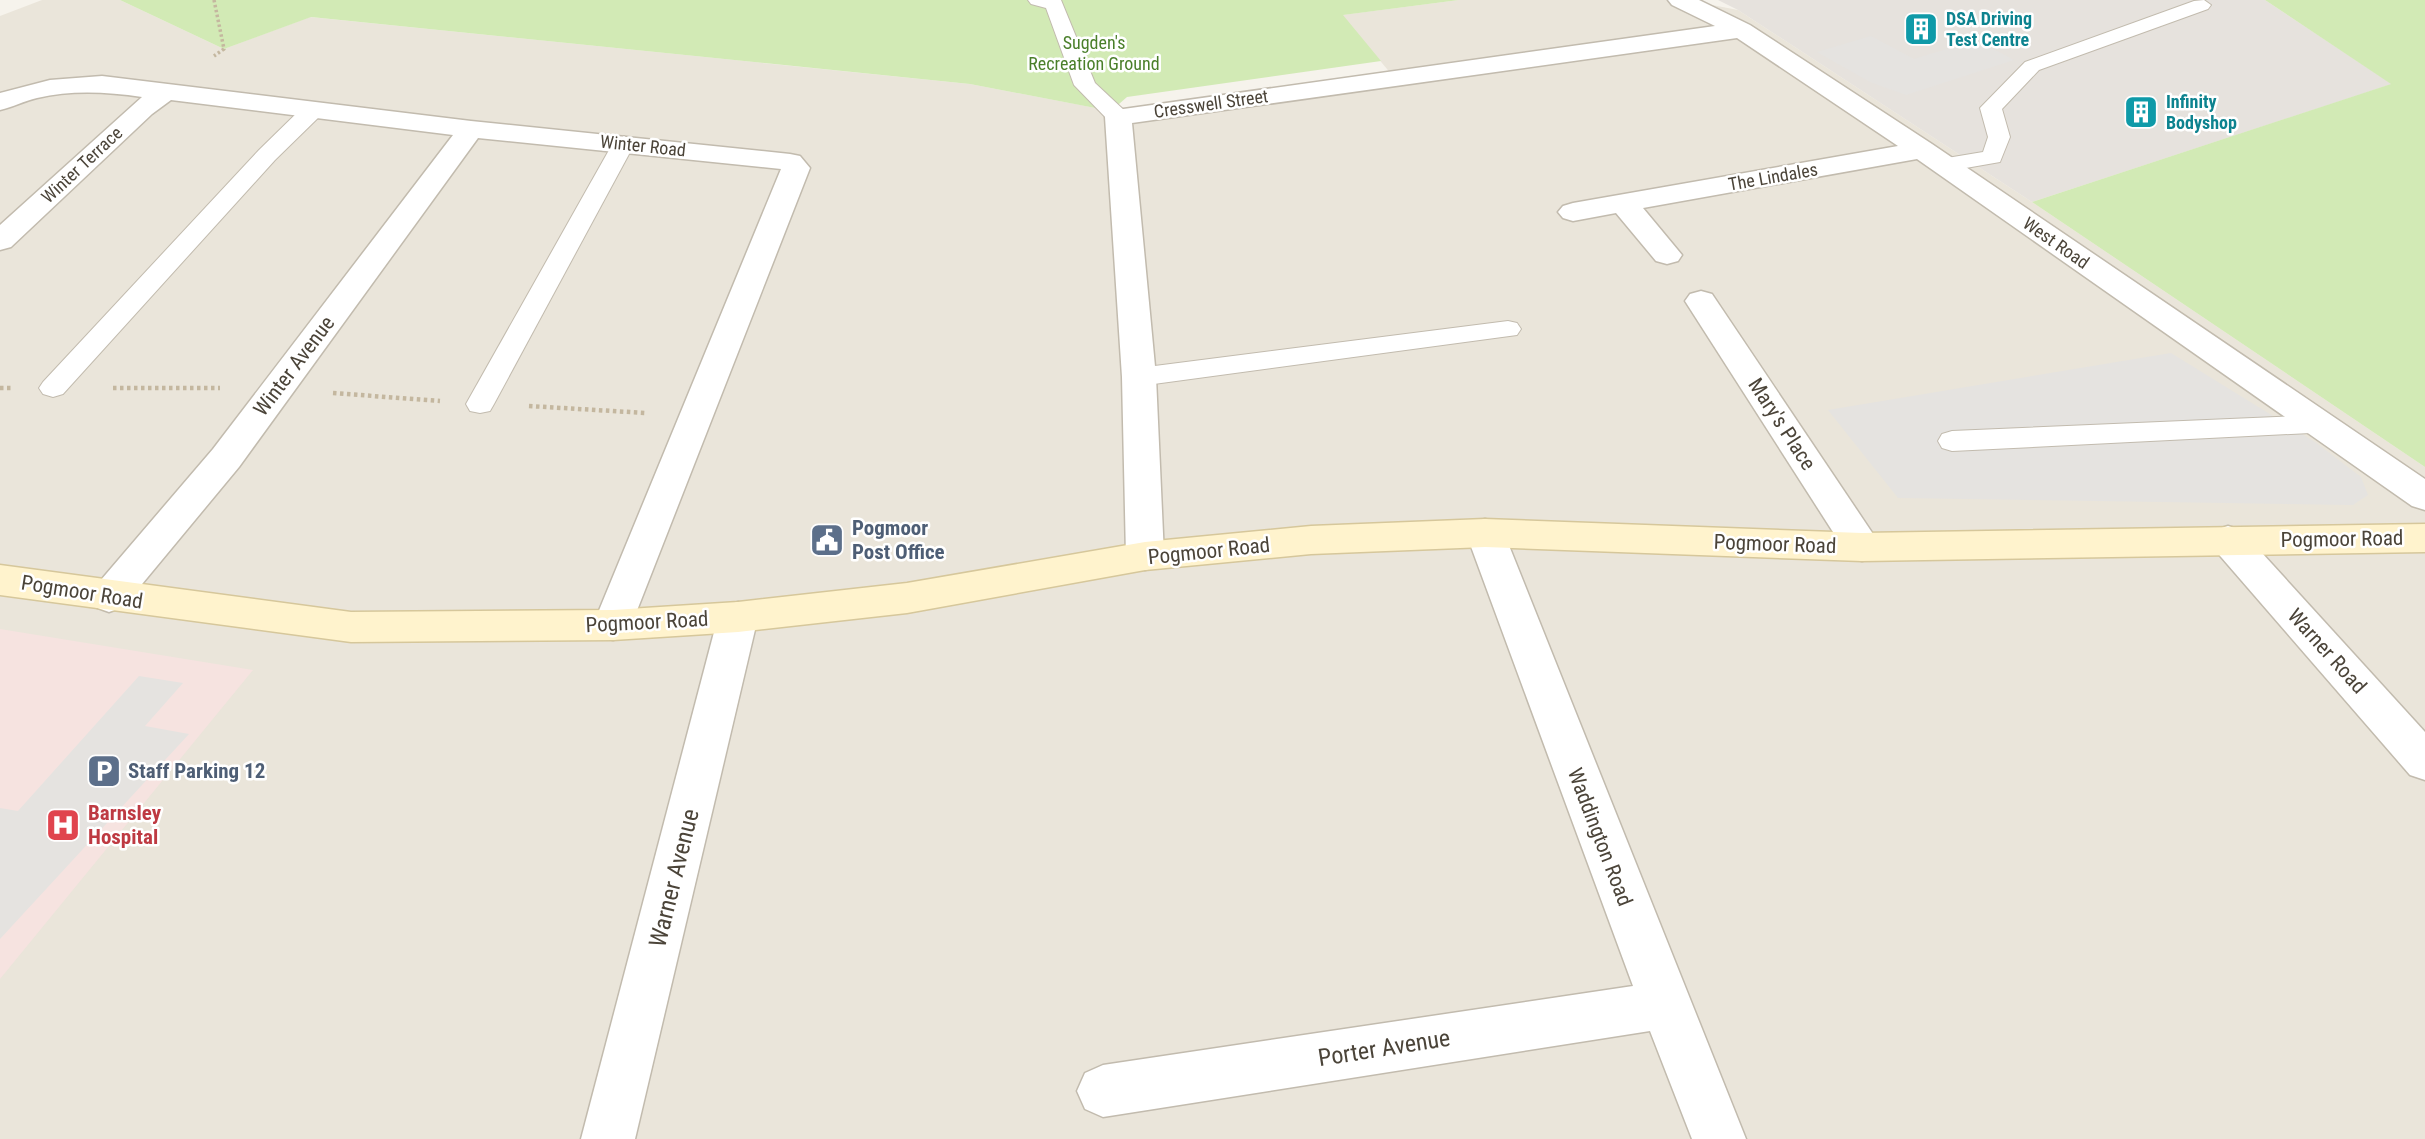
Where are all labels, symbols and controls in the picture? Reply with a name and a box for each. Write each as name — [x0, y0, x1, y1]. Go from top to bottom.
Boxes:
place label: DSA Driving Test Centre — [1946, 8, 2032, 50]
building icon: DSA Driving Test Centre — [1902, 10, 1940, 48]
park label: Sugden's Recreation Ground — [1028, 32, 1160, 74]
street label: Cresswell Street — [1152, 85, 1269, 122]
place label: Infinity Bodyshop — [2166, 91, 2237, 133]
building icon: Infinity Bodyshop — [2122, 93, 2160, 131]
street label: Winter Terrace — [37, 122, 126, 207]
street label: Winter Road — [599, 131, 687, 160]
street label: The Lindales — [1727, 158, 1819, 195]
street label: West Road — [2019, 212, 2093, 273]
street label: Winter Avenue — [249, 311, 339, 421]
street label: Mary's Place — [1743, 374, 1821, 475]
place label: Pogmoor Post Office — [852, 516, 945, 564]
public building icon: Pogmoor Post Office — [808, 521, 846, 559]
street label: Pogmoor Road — [2280, 526, 2404, 552]
street label: Pogmoor Road — [1713, 530, 1837, 558]
street label: Pogmoor Road — [1147, 533, 1271, 569]
street label: Pogmoor Road — [20, 571, 144, 613]
street label: Warner Road — [2283, 604, 2371, 698]
street label: Pogmoor Road — [585, 607, 709, 637]
parking icon: Staff Parking 12 — [85, 752, 123, 790]
place label: Staff Parking 12 — [128, 759, 265, 783]
street label: Waddington Road — [1563, 765, 1637, 909]
place label: Barnsley Hospital — [88, 801, 162, 849]
hospital icon: Barnsley Hospital — [44, 806, 82, 844]
street label: Warner Avenue — [643, 806, 705, 950]
street label: Porter Avenue — [1316, 1024, 1452, 1072]

